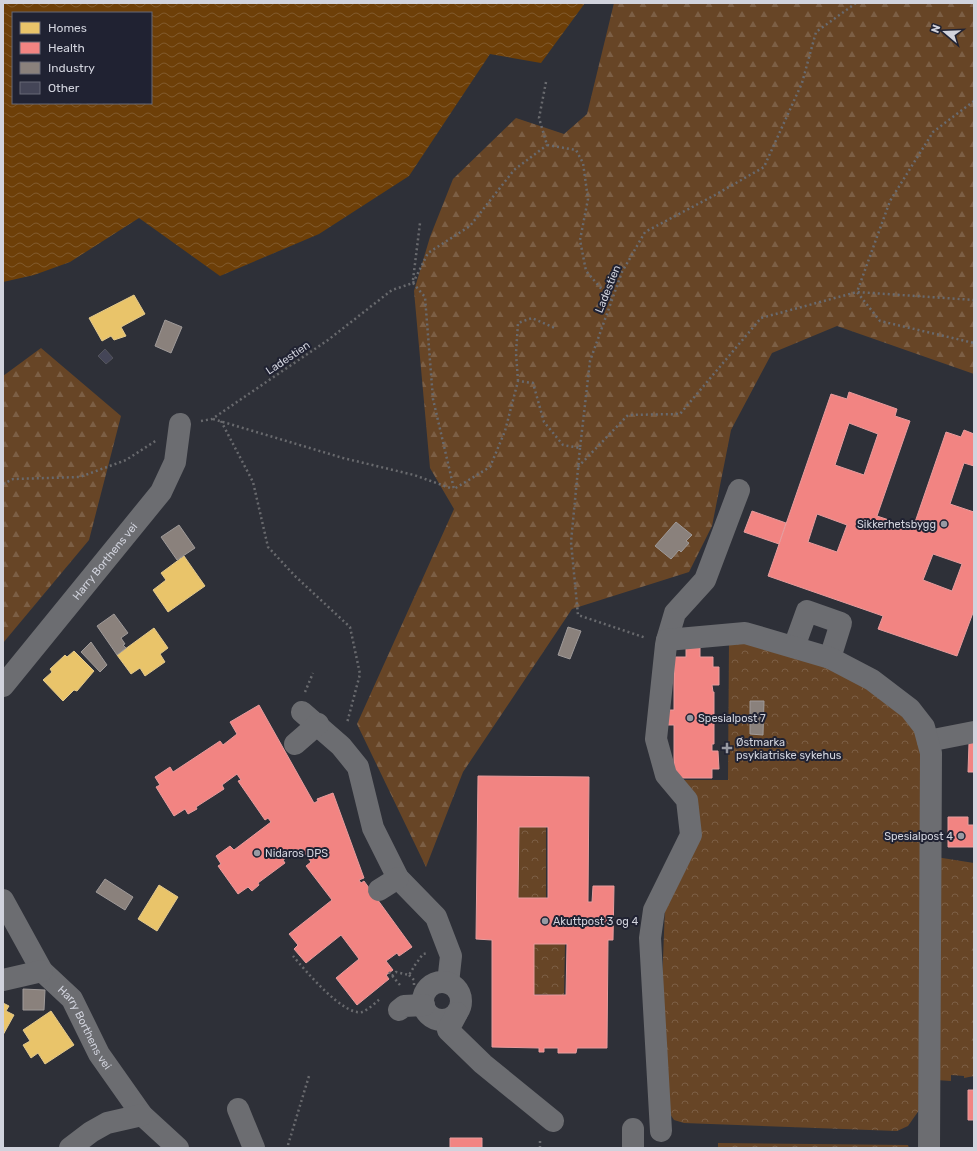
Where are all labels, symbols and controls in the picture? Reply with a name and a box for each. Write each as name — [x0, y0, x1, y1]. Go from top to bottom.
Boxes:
legend — [12, 12, 152, 104]
north arrow — [925, 12, 965, 52]
text: Homes — [48, 21, 87, 35]
text: N — [929, 23, 943, 35]
text: Health — [48, 41, 85, 55]
text: Industry — [48, 61, 95, 75]
text: Other — [48, 81, 80, 95]
street label: Ladestien — [593, 263, 623, 315]
street label: Ladestien — [263, 339, 313, 377]
place label: Sikkerhetsbygg — [857, 518, 936, 531]
marker: Sikkerhetsbygg — [939, 519, 949, 529]
street label: Harry Borthens vei — [70, 520, 140, 602]
place label: Spesialpost 7 — [698, 712, 766, 725]
marker: Spesialpost 7 — [685, 713, 695, 723]
place label: Østmarka psykiatriske sykehus — [736, 736, 842, 762]
marker: Østmarka psykiatriske sykehus — [721, 742, 733, 754]
place label: Spesialpost 4 — [884, 830, 953, 843]
marker: Spesialpost 4 — [956, 831, 966, 841]
place label: Nidaros DPS — [265, 847, 328, 860]
marker: Nidaros DPS — [252, 848, 262, 858]
place label: Akuttpost 3 og 4 — [553, 915, 639, 928]
marker: Akuttpost 3 og 4 — [540, 916, 550, 926]
street label: Harry Borthens vei — [55, 983, 114, 1072]

